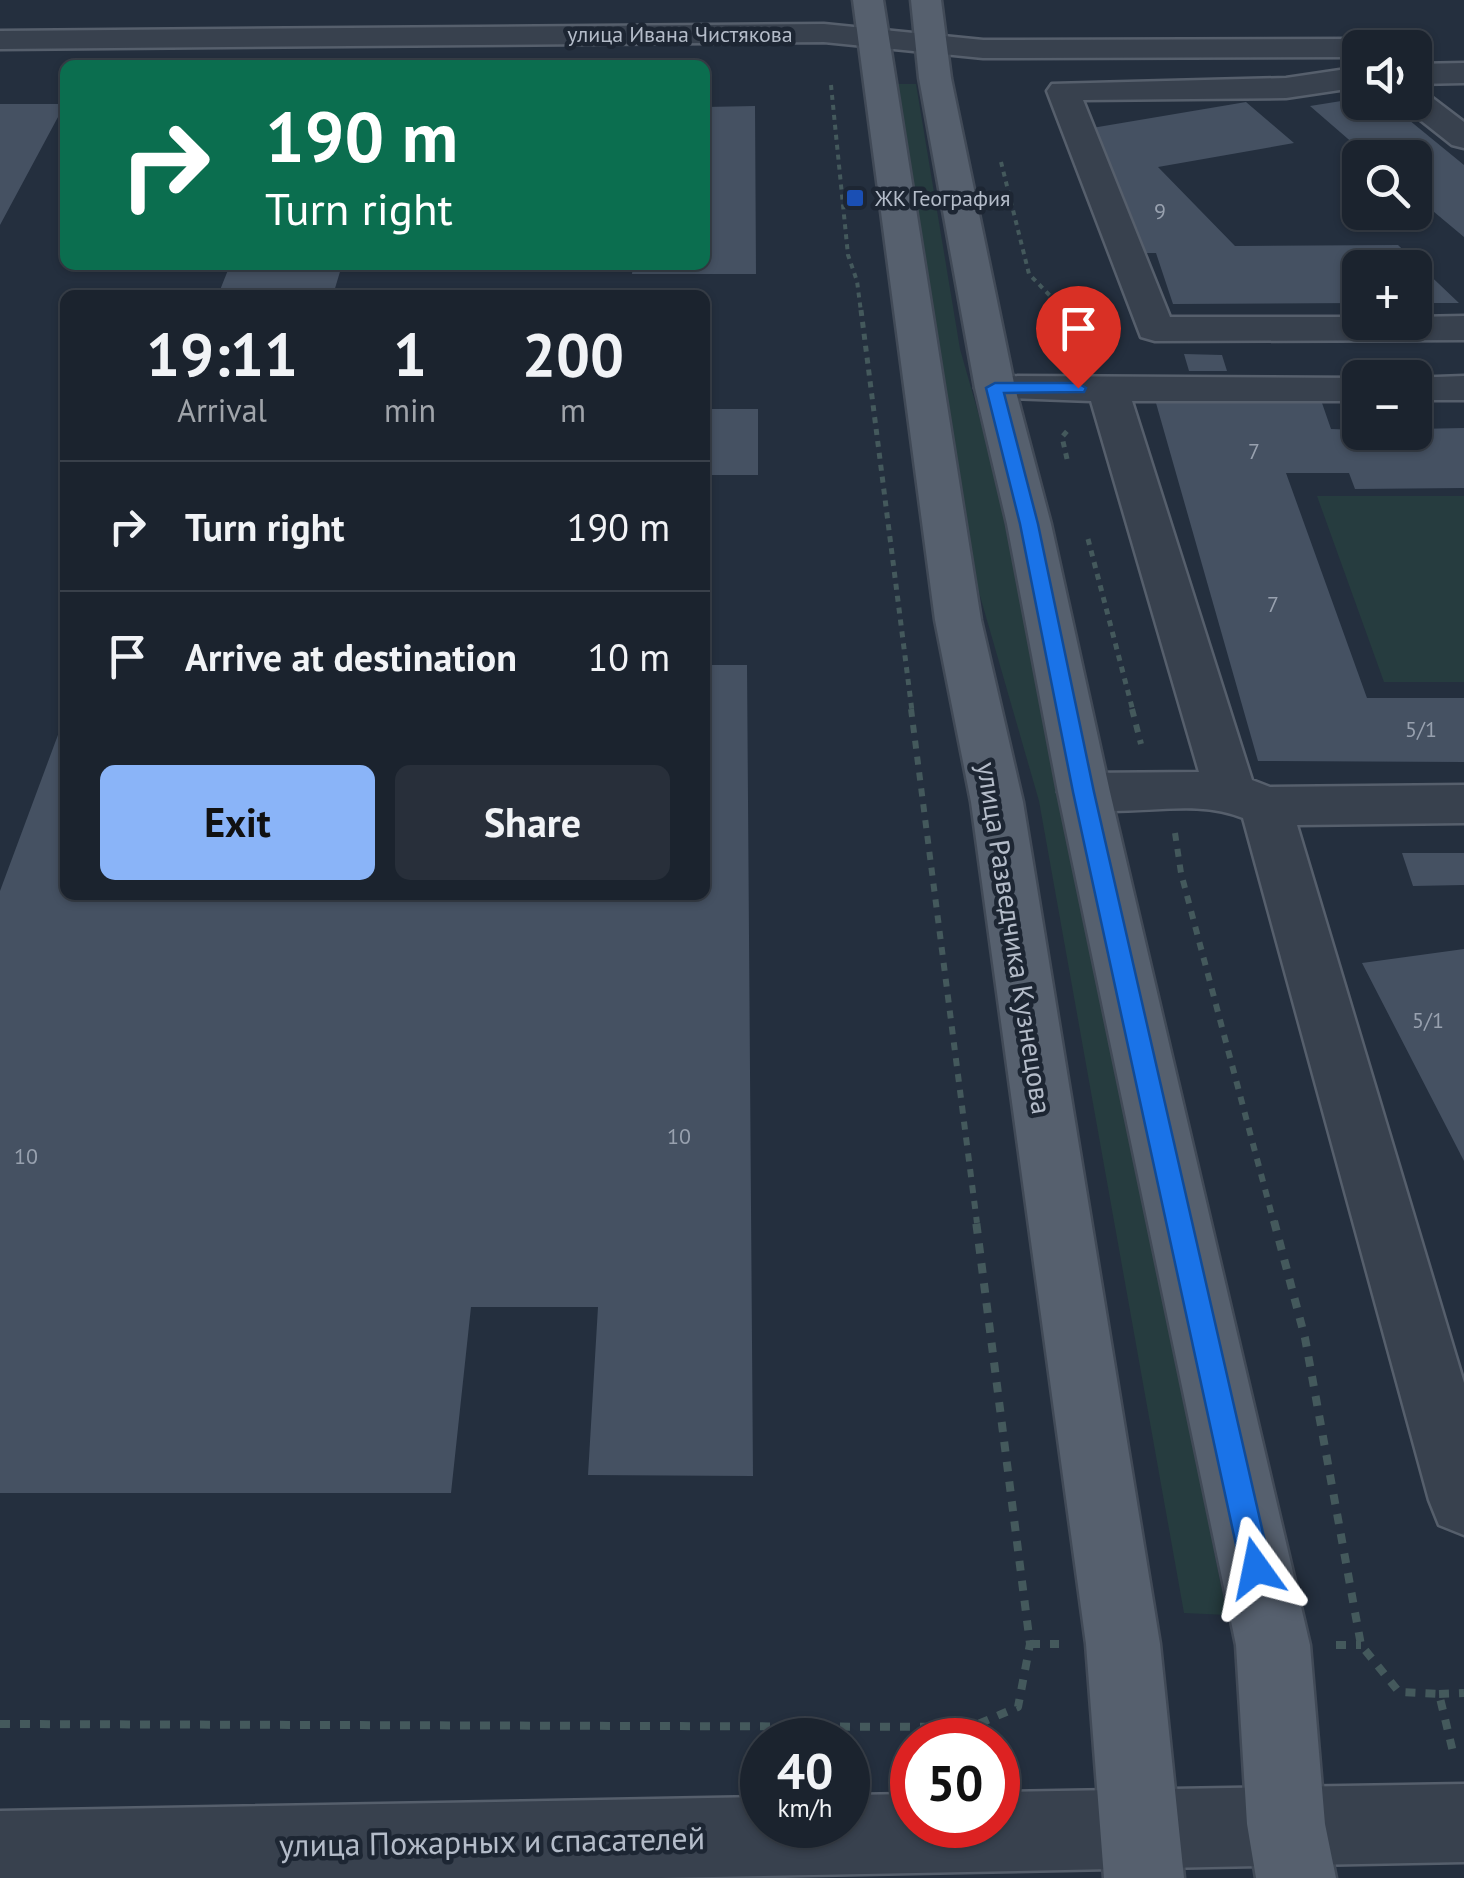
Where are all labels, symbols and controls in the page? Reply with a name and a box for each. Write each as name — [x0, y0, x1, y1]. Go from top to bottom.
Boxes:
street label: улица Ивана Чистякова — [567, 20, 793, 48]
map controls — [1342, 30, 1432, 450]
button: sound — [1342, 30, 1432, 120]
text: 190 m — [265, 91, 458, 181]
icon: right — [100, 100, 230, 230]
button: search — [1342, 140, 1432, 230]
text: Turn right — [265, 179, 453, 237]
place label: ЖК География — [874, 184, 1010, 212]
marker: ЖК География — [844, 187, 866, 209]
house number: 9 — [1154, 197, 1166, 225]
button: + — [1342, 250, 1432, 340]
pin — [1036, 286, 1121, 389]
icon: arrive — [1051, 301, 1106, 356]
text: 19:11 — [146, 315, 298, 393]
text: 1 — [393, 315, 427, 393]
text: 200 — [522, 315, 624, 393]
button: − — [1342, 360, 1432, 450]
text: Arrival — [177, 389, 267, 431]
text: min — [384, 389, 436, 431]
text: m — [560, 389, 586, 431]
house number: 7 — [1248, 437, 1260, 465]
icon: right — [100, 499, 155, 554]
text: Turn right — [185, 502, 345, 551]
text: 190 m — [567, 502, 670, 551]
house number: 7 — [1267, 590, 1279, 618]
icon: arrive — [100, 629, 155, 684]
text: Arrive at destination — [185, 632, 517, 681]
text: 10 m — [588, 632, 670, 681]
house number: 5/1 — [1405, 715, 1437, 743]
street label: улица Разведчика Кузнецова — [969, 759, 1061, 1117]
button: Exit — [100, 765, 375, 880]
button: Share — [395, 765, 670, 880]
house number: 5/1 — [1412, 1006, 1444, 1034]
house number: 10 — [667, 1122, 691, 1150]
house number: 10 — [14, 1142, 38, 1170]
position arrow — [1204, 1516, 1308, 1620]
speed limit sign: 50 — [890, 1718, 1020, 1848]
text: 40 — [777, 1738, 833, 1803]
text: km/h — [778, 1792, 832, 1824]
street label: улица Пожарных и спасателей — [279, 1816, 705, 1866]

